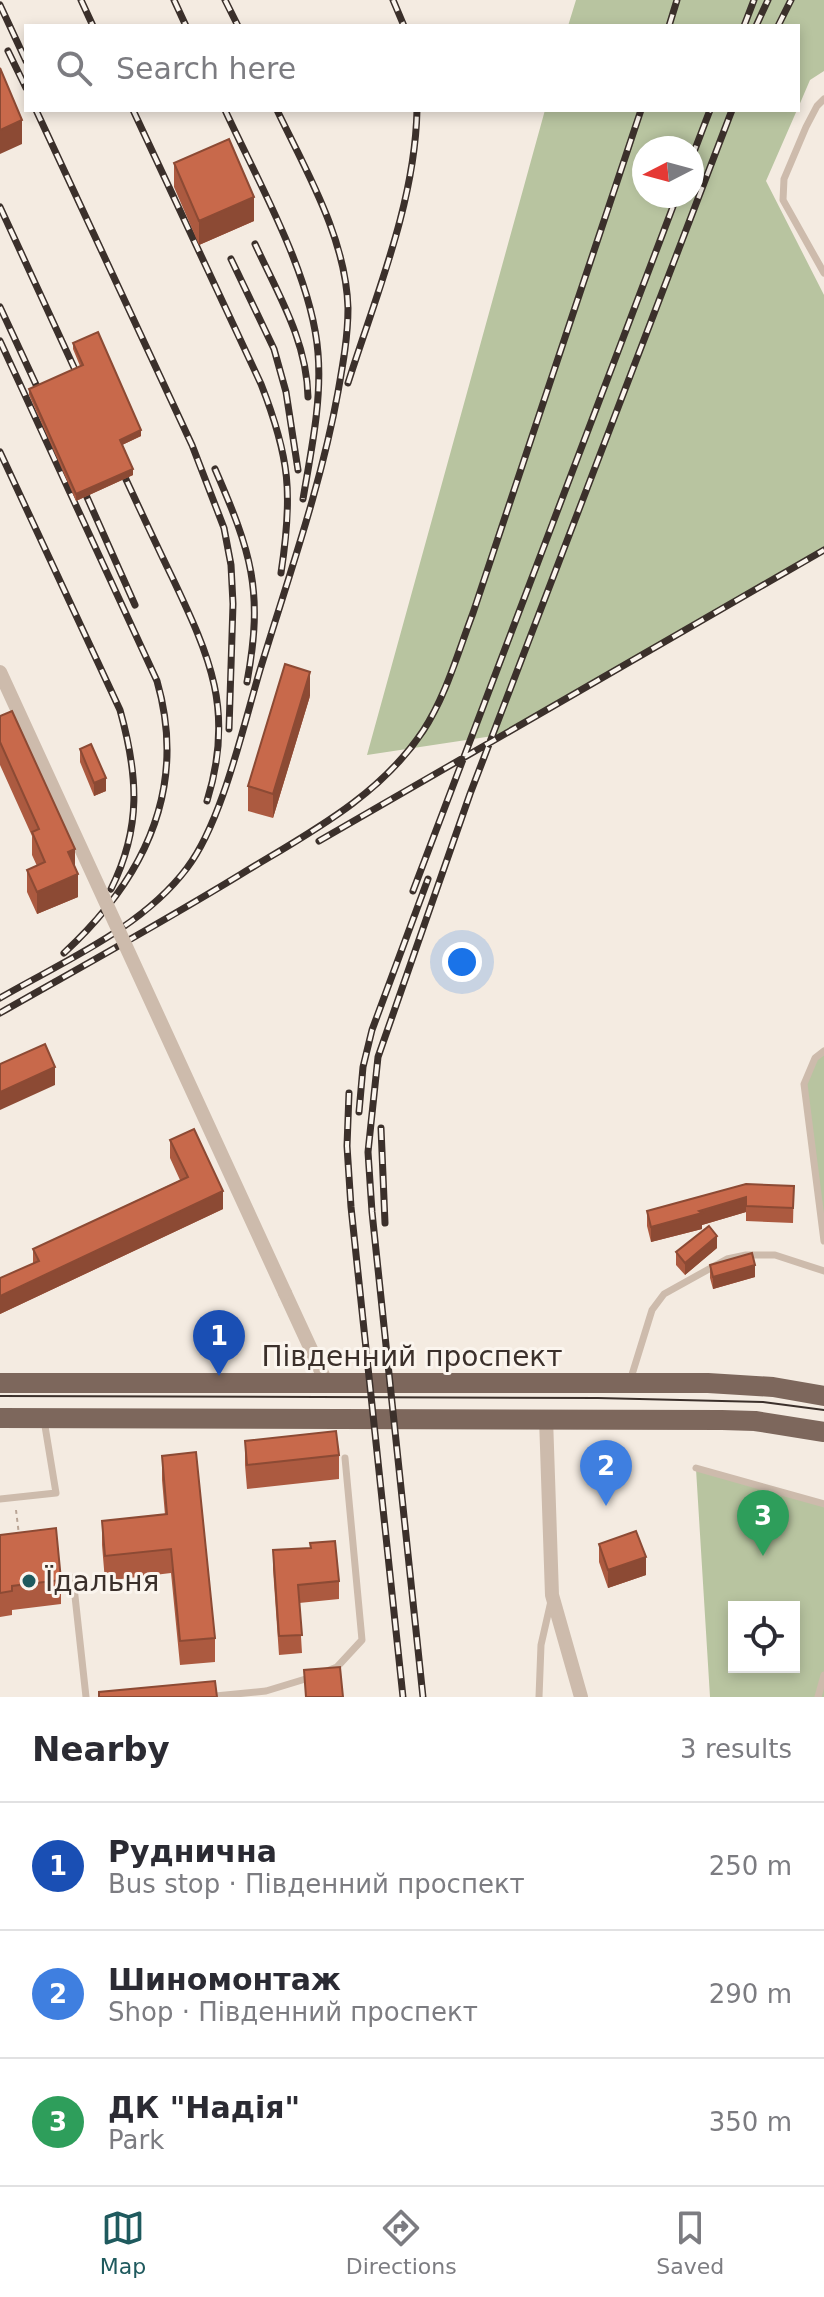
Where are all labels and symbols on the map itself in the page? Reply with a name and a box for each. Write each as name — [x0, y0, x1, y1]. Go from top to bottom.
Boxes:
north arrow — [632, 136, 704, 208]
your location — [442, 942, 482, 982]
pin: 1 — [193, 1310, 245, 1376]
street label: Південний проспект — [261, 1340, 563, 1373]
pin: 2 — [580, 1440, 632, 1506]
pin: 3 — [737, 1490, 789, 1556]
place label: Їдальня — [45, 1565, 159, 1598]
marker: Їдальня — [20, 1572, 38, 1590]

